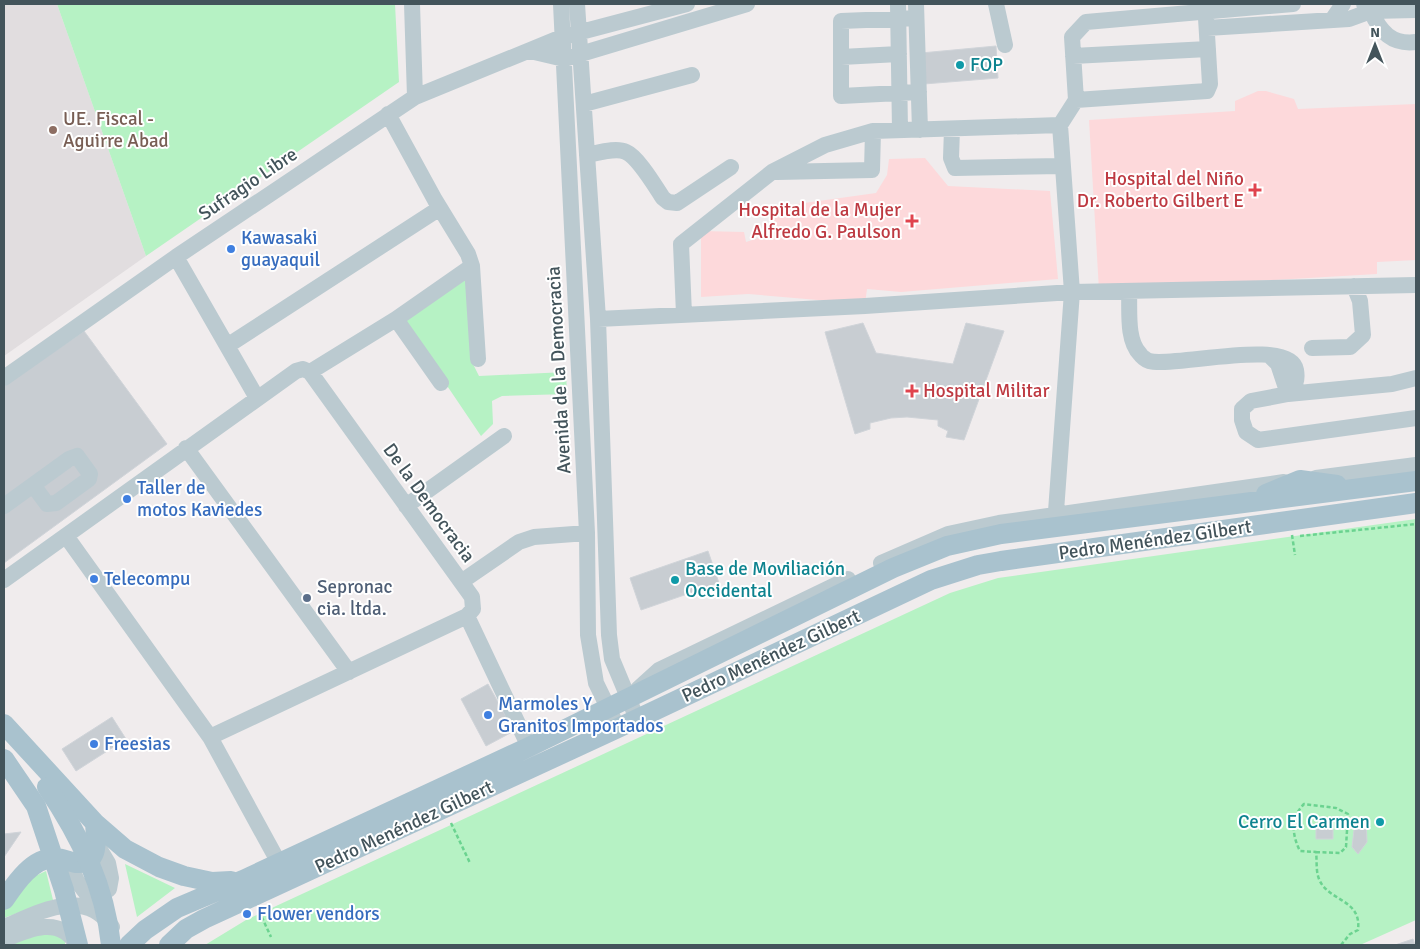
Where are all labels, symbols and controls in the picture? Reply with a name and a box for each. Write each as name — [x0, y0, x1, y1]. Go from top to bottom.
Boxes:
north arrow — [1350, 20, 1400, 70]
text: N — [1370, 24, 1380, 41]
place label: FOP — [970, 53, 1003, 77]
marker: FOP — [954, 59, 966, 71]
place label: UE. Fiscal - Aguirre Abad — [63, 107, 169, 153]
marker: UE. Fiscal - Aguirre Abad — [47, 124, 59, 136]
street label: Sufragio Libre — [194, 142, 302, 226]
place label: Hospital del Niño Dr. Roberto Gilbert E — [1077, 167, 1244, 213]
marker: Hospital del Niño Dr. Roberto Gilbert E — [1248, 183, 1262, 197]
place label: Hospital de la Mujer Alfredo G. Paulson — [738, 198, 901, 244]
marker: Hospital de la Mujer Alfredo G. Paulson — [905, 214, 919, 228]
place label: Kawasaki guayaquil — [241, 226, 320, 272]
marker: Kawasaki guayaquil — [225, 243, 237, 255]
street label: Avenida de la Democracia — [542, 266, 576, 474]
place label: Hospital Militar — [923, 379, 1049, 403]
marker: Hospital Militar — [905, 384, 919, 398]
street label: De la Democracia — [378, 439, 480, 567]
place label: Taller de motos Kaviedes — [137, 476, 262, 522]
marker: Taller de motos Kaviedes — [121, 493, 133, 505]
street label: Pedro Menéndez Gilbert — [1057, 515, 1253, 565]
place label: Base de Moviliación Occidental — [685, 557, 845, 603]
place label: Telecompu — [104, 567, 191, 591]
marker: Telecompu — [88, 573, 100, 585]
marker: Base de Moviliación Occidental — [669, 574, 681, 586]
place label: Sepronac cia. ltda. — [317, 575, 393, 621]
marker: Sepronac cia. ltda. — [301, 592, 313, 604]
street label: Pedro Menéndez Gilbert — [678, 604, 864, 708]
place label: Marmoles Y Granitos Importados — [498, 692, 664, 738]
marker: Marmoles Y Granitos Importados — [482, 709, 494, 721]
place label: Freesias — [104, 732, 171, 756]
marker: Freesias — [88, 738, 100, 750]
street label: Pedro Menéndez Gilbert — [311, 775, 497, 879]
place label: Cerro El Carmen — [1238, 810, 1370, 834]
marker: Cerro El Carmen — [1374, 816, 1386, 828]
place label: Flower vendors — [257, 902, 380, 926]
marker: Flower vendors — [241, 908, 253, 920]

